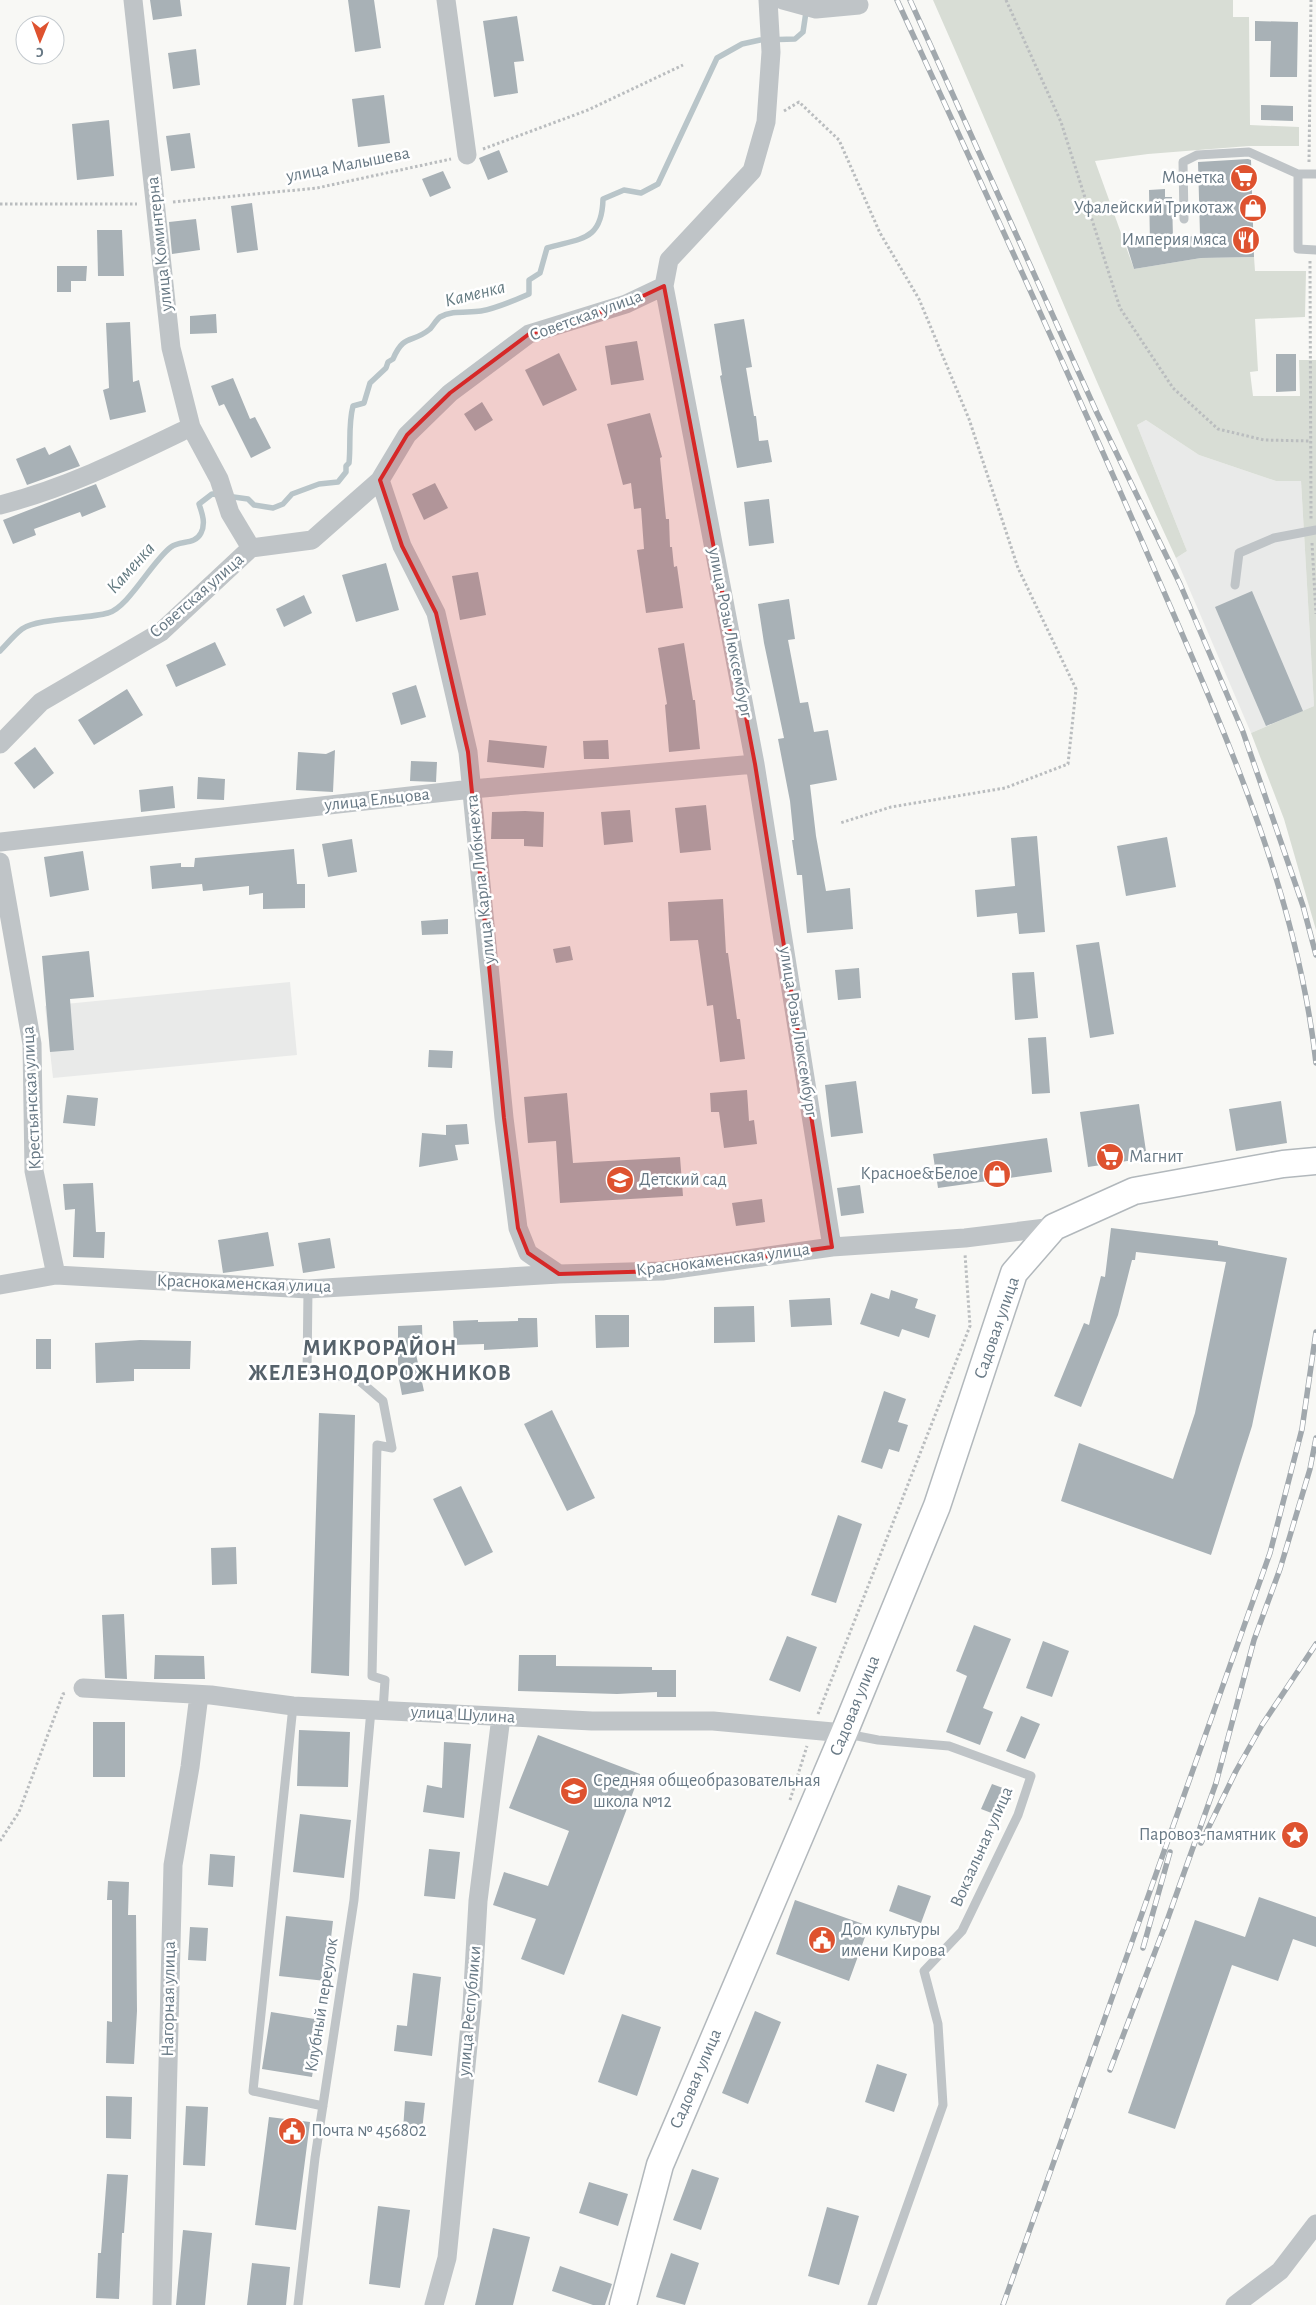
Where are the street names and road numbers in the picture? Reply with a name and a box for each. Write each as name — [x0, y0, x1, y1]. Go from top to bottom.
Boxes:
street label: улица Малышева — [284, 144, 411, 186]
street label: улица Коминтерна — [144, 176, 176, 313]
street label: Советская улица — [527, 287, 645, 345]
street label: улица Розы Люксембург — [704, 545, 756, 720]
street label: Советская улица — [146, 550, 248, 642]
street label: улица Ельцова — [322, 786, 431, 815]
street label: улица Карла Либкнехта — [462, 793, 499, 966]
street label: улица Розы Люксембург — [775, 944, 822, 1120]
street label: Крестьянская улица — [19, 1026, 45, 1170]
street label: Краснокаменская улица — [635, 1240, 811, 1280]
street label: Краснокаменская улица — [156, 1272, 332, 1296]
street label: Садовая улица — [971, 1275, 1023, 1381]
street label: Садовая улица — [827, 1653, 883, 1759]
street label: улица Шулина — [409, 1703, 516, 1727]
street label: Вокзальная улица — [947, 1784, 1017, 1910]
street label: Клубный переулок — [302, 1936, 342, 2073]
street label: Нагорная улица — [159, 1941, 179, 2057]
street label: улица Республики — [454, 1945, 485, 2078]
street label: Садовая улица — [667, 2026, 725, 2132]

